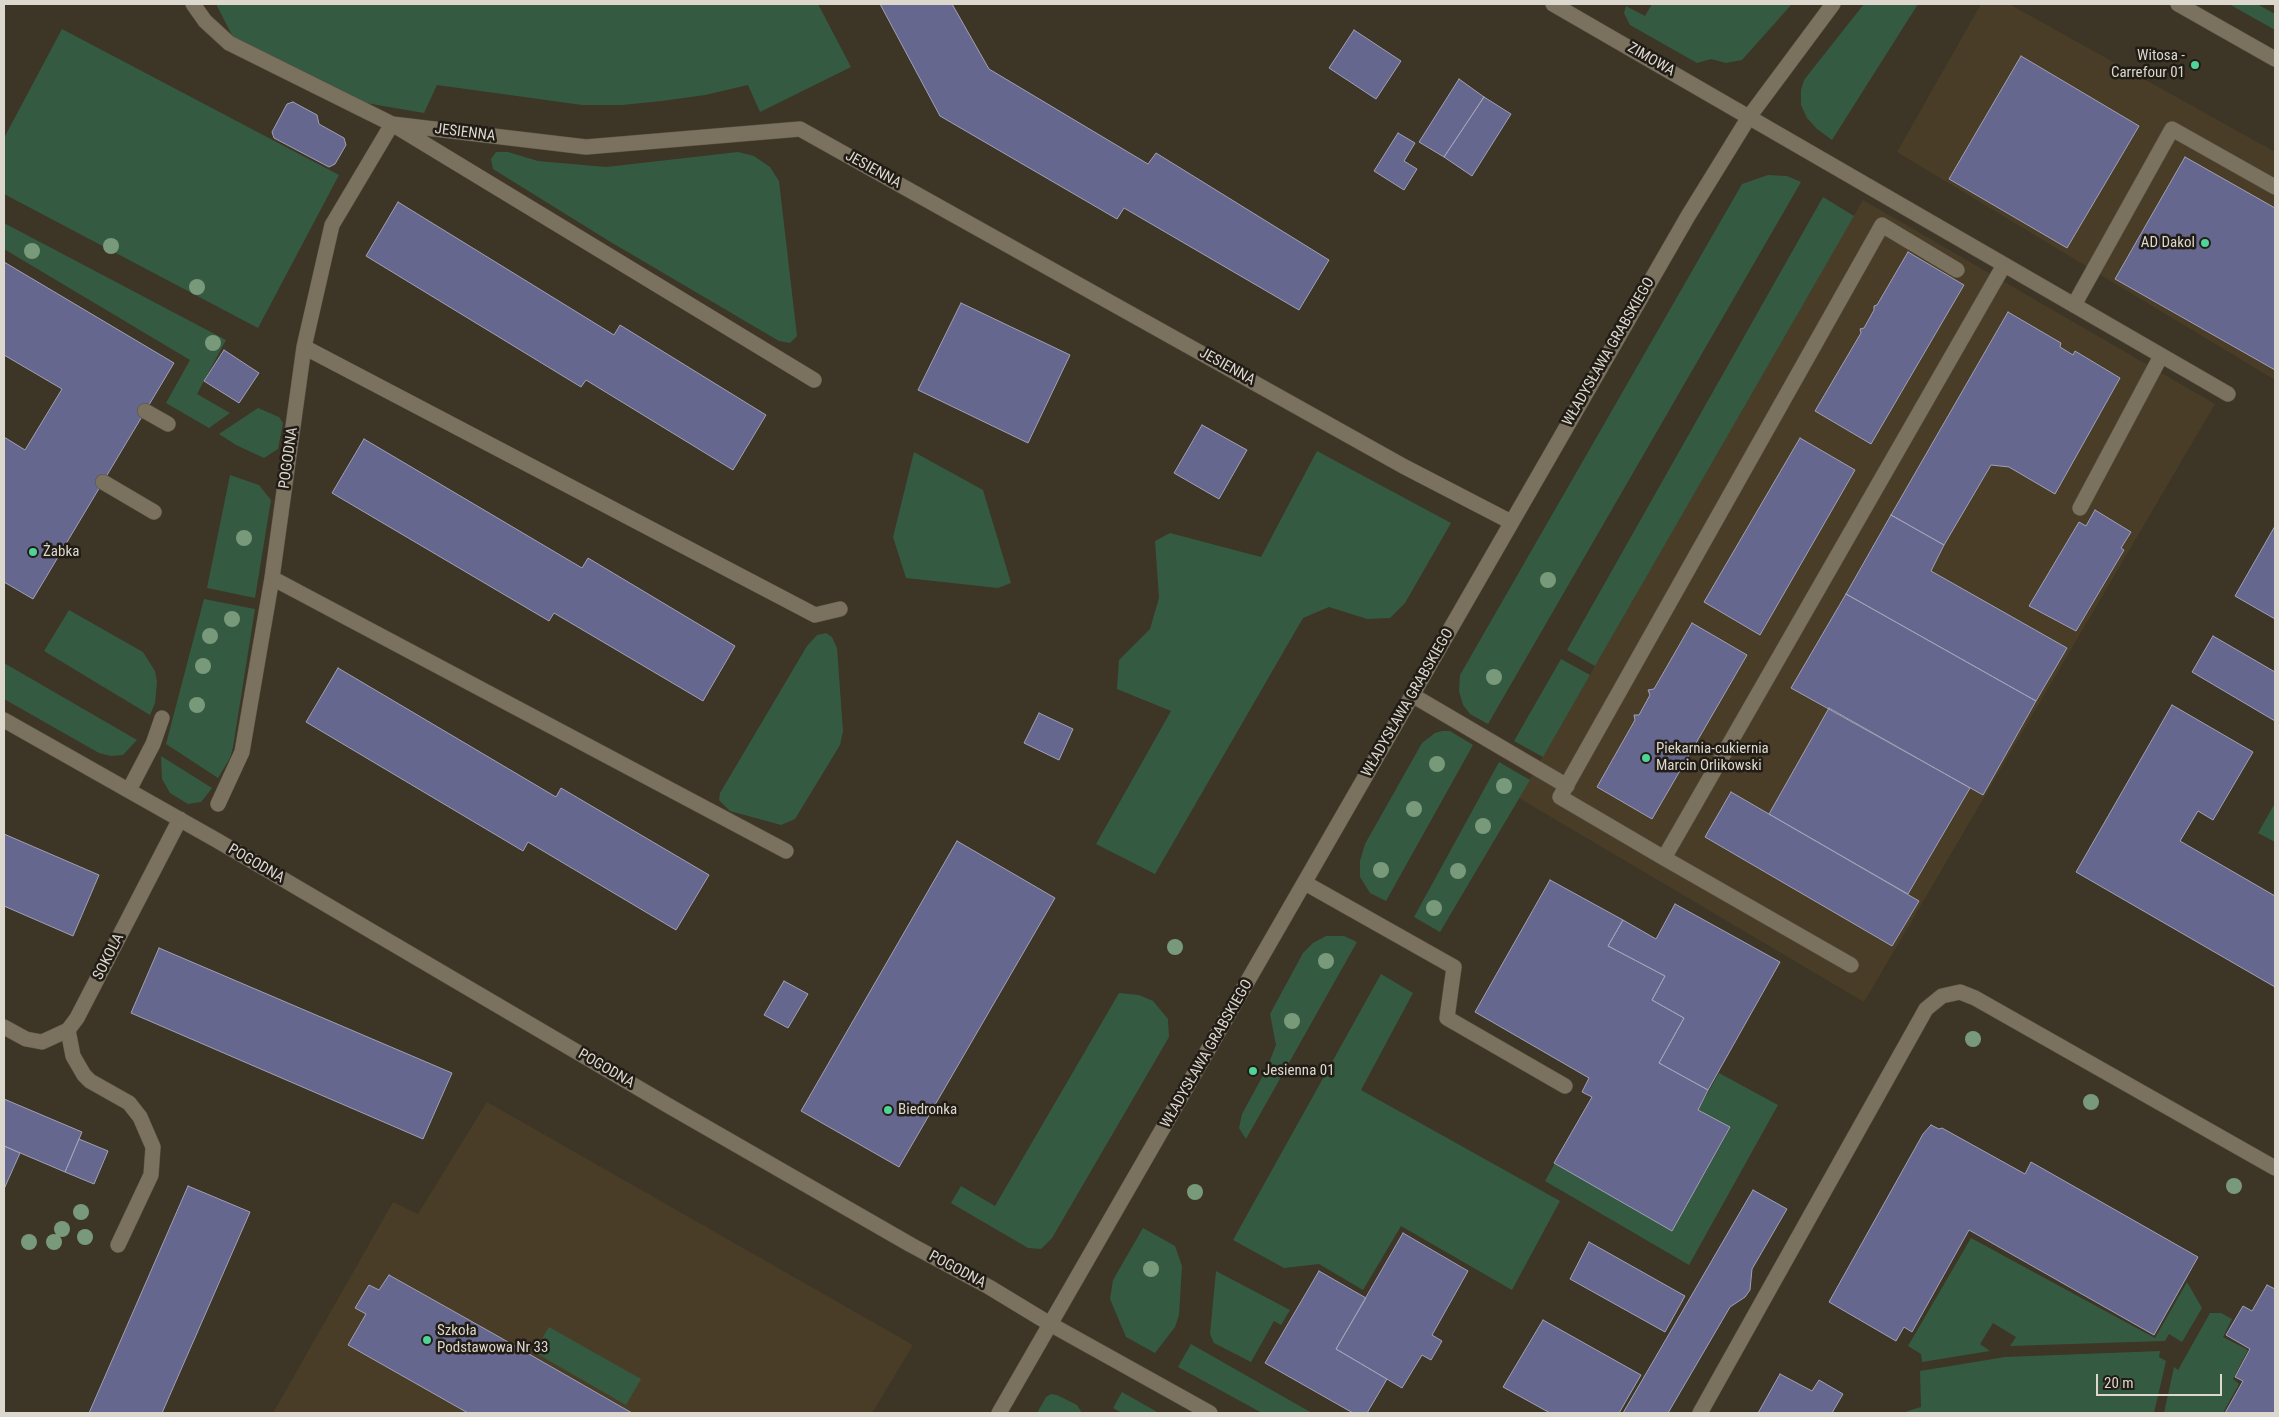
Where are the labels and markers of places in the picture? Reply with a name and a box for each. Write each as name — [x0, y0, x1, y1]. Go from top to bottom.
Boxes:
place label: Witosa - Carrefour 01 — [2111, 47, 2185, 82]
marker: Witosa - Carrefour 01 — [2189, 59, 2201, 71]
place label: AD Dakol — [2141, 234, 2195, 252]
marker: AD Dakol — [2199, 237, 2211, 249]
place label: Żabka — [43, 543, 79, 561]
marker: Żabka — [27, 546, 39, 558]
place label: Piekarnia-cukiernia Marcin Orlikowski — [1656, 740, 1769, 775]
marker: Piekarnia-cukiernia Marcin Orlikowski — [1640, 752, 1652, 764]
place label: Jesienna 01 — [1263, 1062, 1335, 1080]
marker: Jesienna 01 — [1247, 1065, 1259, 1077]
place label: Biedronka — [898, 1101, 957, 1119]
marker: Biedronka — [882, 1104, 894, 1116]
place label: Szkoła Podstawowa Nr 33 — [437, 1322, 548, 1357]
marker: Szkoła Podstawowa Nr 33 — [421, 1334, 433, 1346]

